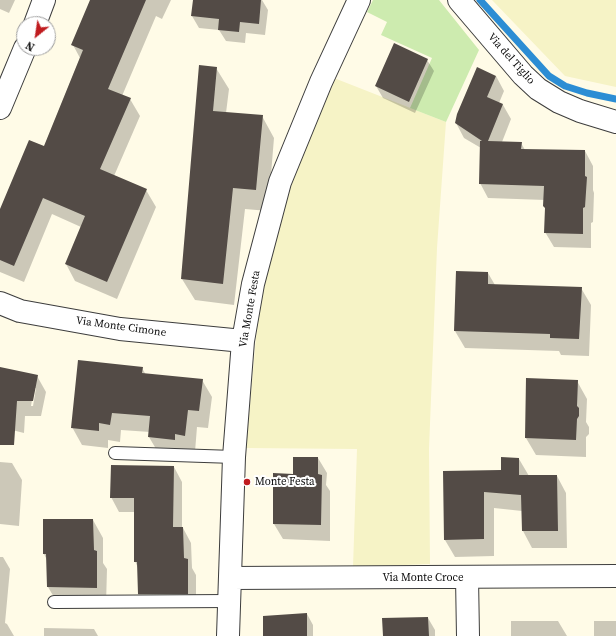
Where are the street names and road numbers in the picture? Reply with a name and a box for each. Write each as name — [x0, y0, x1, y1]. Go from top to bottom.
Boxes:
street label: Via del Tiglio — [485, 31, 537, 87]
street label: Via Monte Festa — [237, 269, 263, 349]
street label: Via Monte Cimone — [75, 314, 167, 340]
street label: Via Monte Croce — [382, 571, 464, 585]

